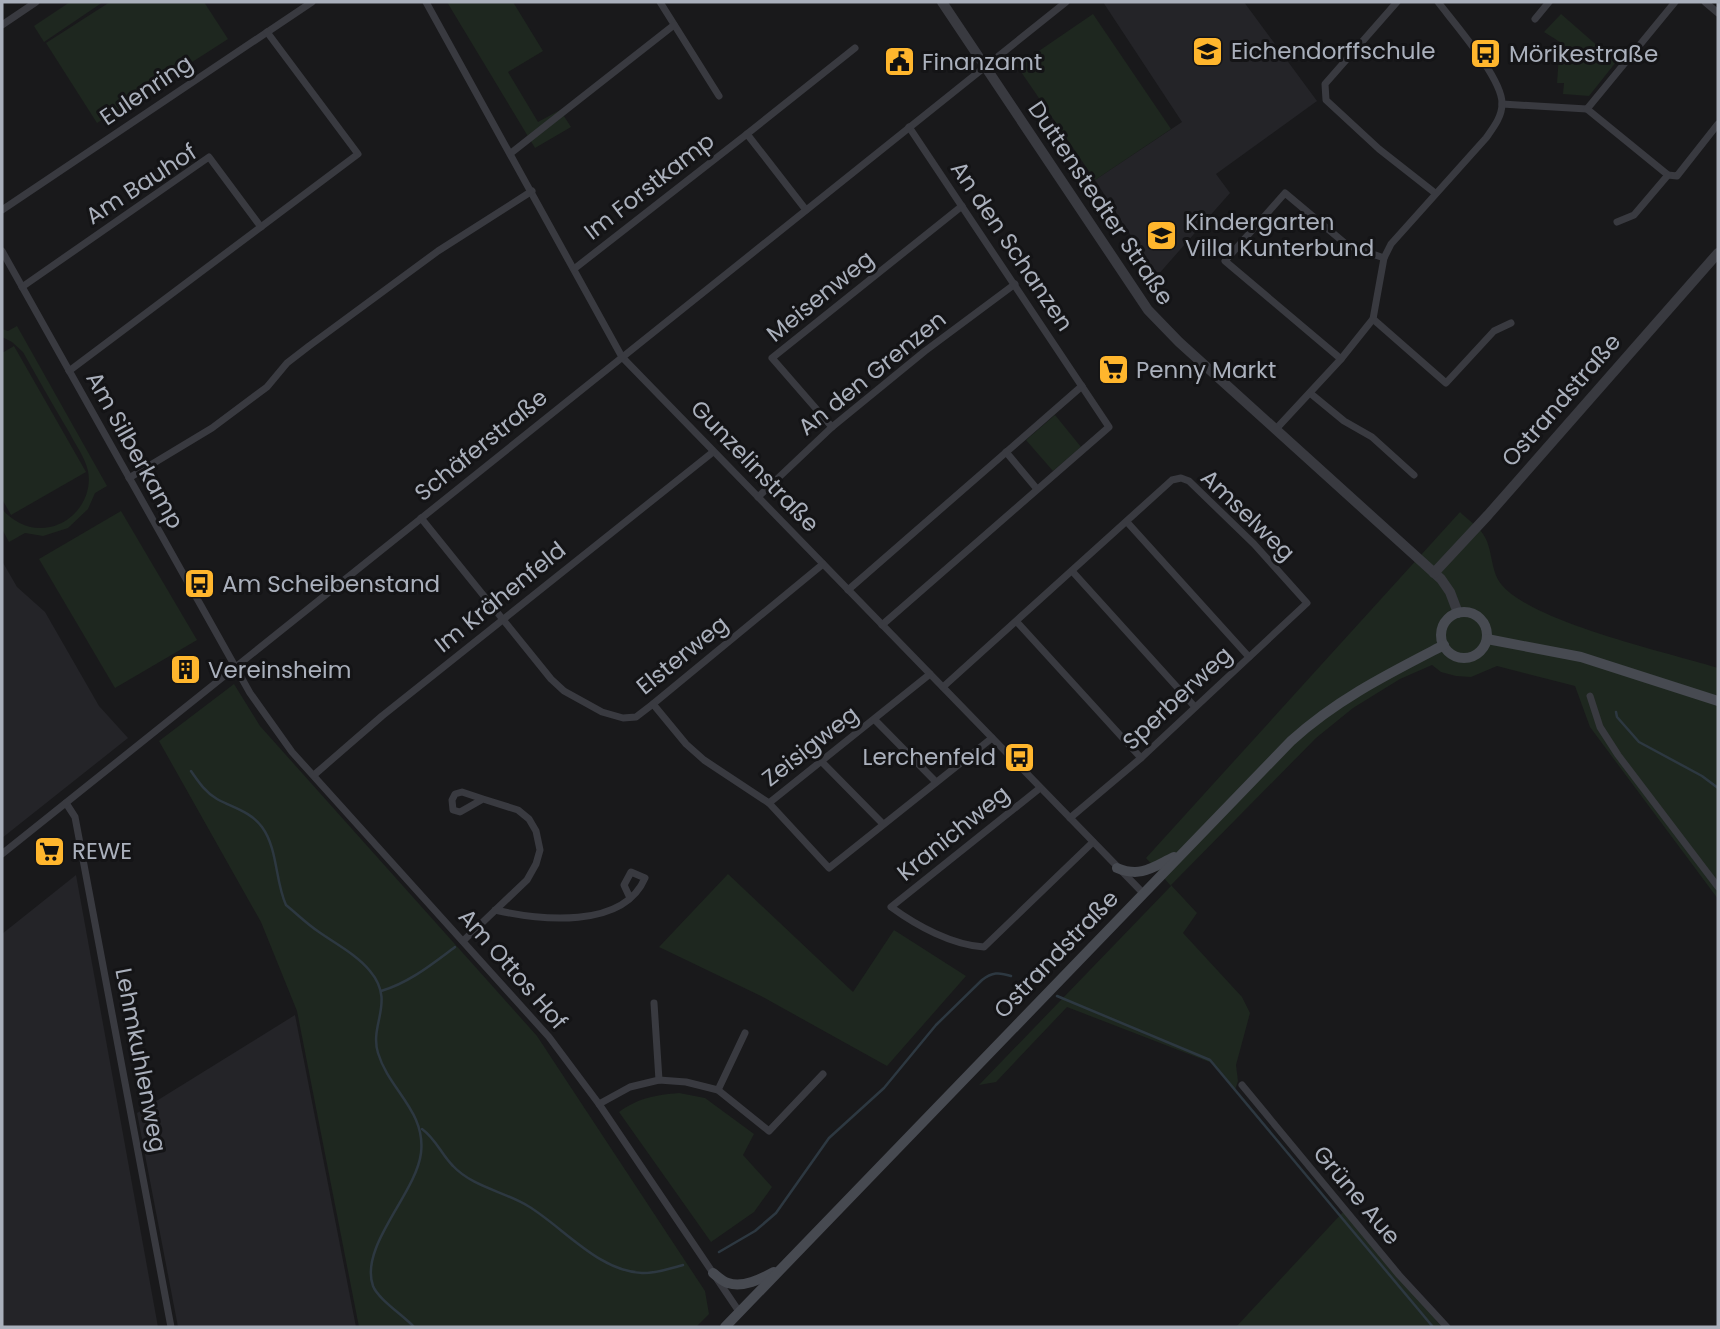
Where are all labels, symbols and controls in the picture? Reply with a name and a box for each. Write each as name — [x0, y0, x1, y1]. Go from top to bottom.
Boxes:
school or university icon: Eichendorffschule — [1191, 34, 1225, 68]
place label: Eichendorffschule — [1231, 35, 1435, 67]
bus stop icon: Mörikestraße — [1469, 37, 1503, 71]
place label: Mörikestraße — [1509, 38, 1658, 70]
public building icon: Finanzamt — [882, 45, 916, 79]
place label: Finanzamt — [922, 46, 1042, 78]
street label: Eulenring — [93, 47, 199, 133]
street label: Duttenstedter Straße — [1021, 94, 1181, 312]
street label: Im Forstkamp — [577, 125, 721, 247]
street label: Am Bauhof — [79, 136, 203, 232]
street label: An den Schanzen — [943, 155, 1081, 337]
place label: Kindergarten Villa Kunterbund — [1185, 206, 1374, 264]
school or university icon: Kindergarten Villa Kunterbund — [1145, 218, 1179, 252]
street label: Meisenweg — [760, 243, 880, 349]
street label: An den Grenzen — [791, 303, 953, 443]
street label: Ostrandstraße — [1494, 326, 1628, 474]
supermarket icon: Penny Markt — [1096, 353, 1130, 387]
place label: Penny Markt — [1136, 354, 1276, 386]
street label: Am Silberkamp — [79, 366, 191, 534]
street label: Schäferstraße — [408, 381, 554, 509]
street label: Gunzelinstraße — [684, 393, 826, 539]
street label: Amselweg — [1194, 462, 1302, 568]
street label: Im Krähenfeld — [428, 534, 572, 660]
bus stop icon: Am Scheibenstand — [182, 567, 216, 601]
place label: Am Scheibenstand — [222, 568, 440, 600]
street label: Elsterweg — [629, 608, 735, 702]
street label: Sperberweg — [1115, 639, 1239, 757]
building icon: Vereinsheim — [168, 653, 202, 687]
place label: Vereinsheim — [208, 654, 351, 686]
street label: Zeisigweg — [755, 698, 865, 794]
bus stop icon: Lerchenfeld — [1002, 740, 1036, 774]
place label: Lerchenfeld — [863, 741, 996, 773]
street label: Kranichweg — [890, 778, 1016, 888]
supermarket icon: REWE — [32, 834, 66, 868]
place label: REWE — [72, 835, 132, 867]
street label: Ostrandstraße — [986, 883, 1126, 1025]
street label: Am Ottos Hof — [451, 901, 575, 1037]
street label: Lehmkuhlenweg — [107, 965, 175, 1155]
street label: Grüne Aue — [1306, 1138, 1408, 1252]

